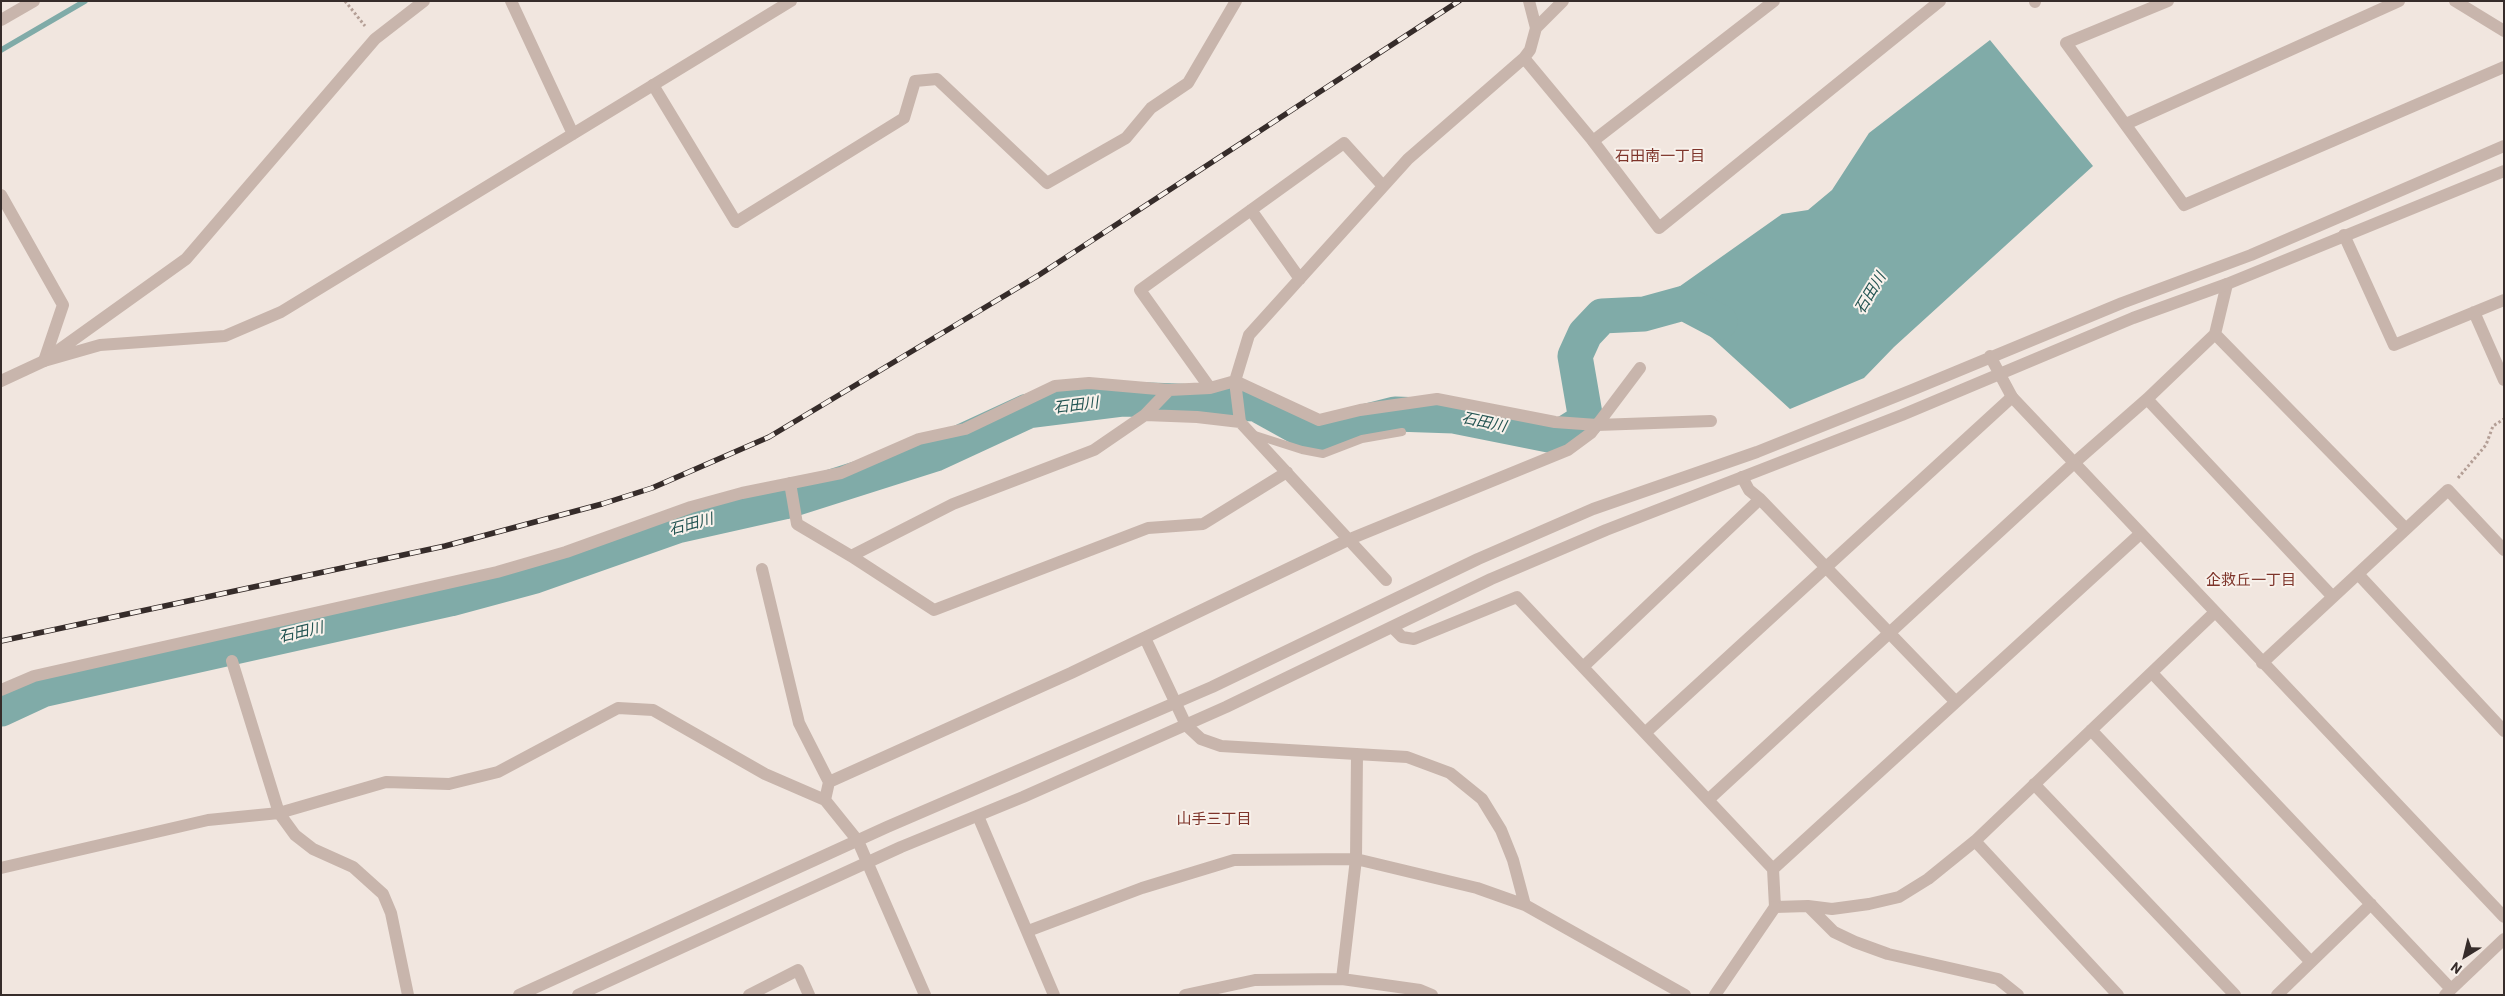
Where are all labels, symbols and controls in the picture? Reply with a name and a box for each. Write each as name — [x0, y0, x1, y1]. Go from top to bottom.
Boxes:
district label: 石田南一丁目 — [1615, 147, 1705, 165]
water label: 石田川 — [1851, 269, 1889, 317]
water label: 石田川 — [1053, 393, 1099, 417]
water label: 石田川 — [1460, 409, 1508, 435]
water label: 石田川 — [667, 509, 715, 539]
district label: 企救丘一丁目 — [2206, 571, 2296, 589]
water label: 石田川 — [277, 618, 325, 646]
district label: 山手三丁目 — [1177, 810, 1251, 828]
north arrow — [2440, 931, 2490, 981]
text: N — [2447, 959, 2465, 978]

